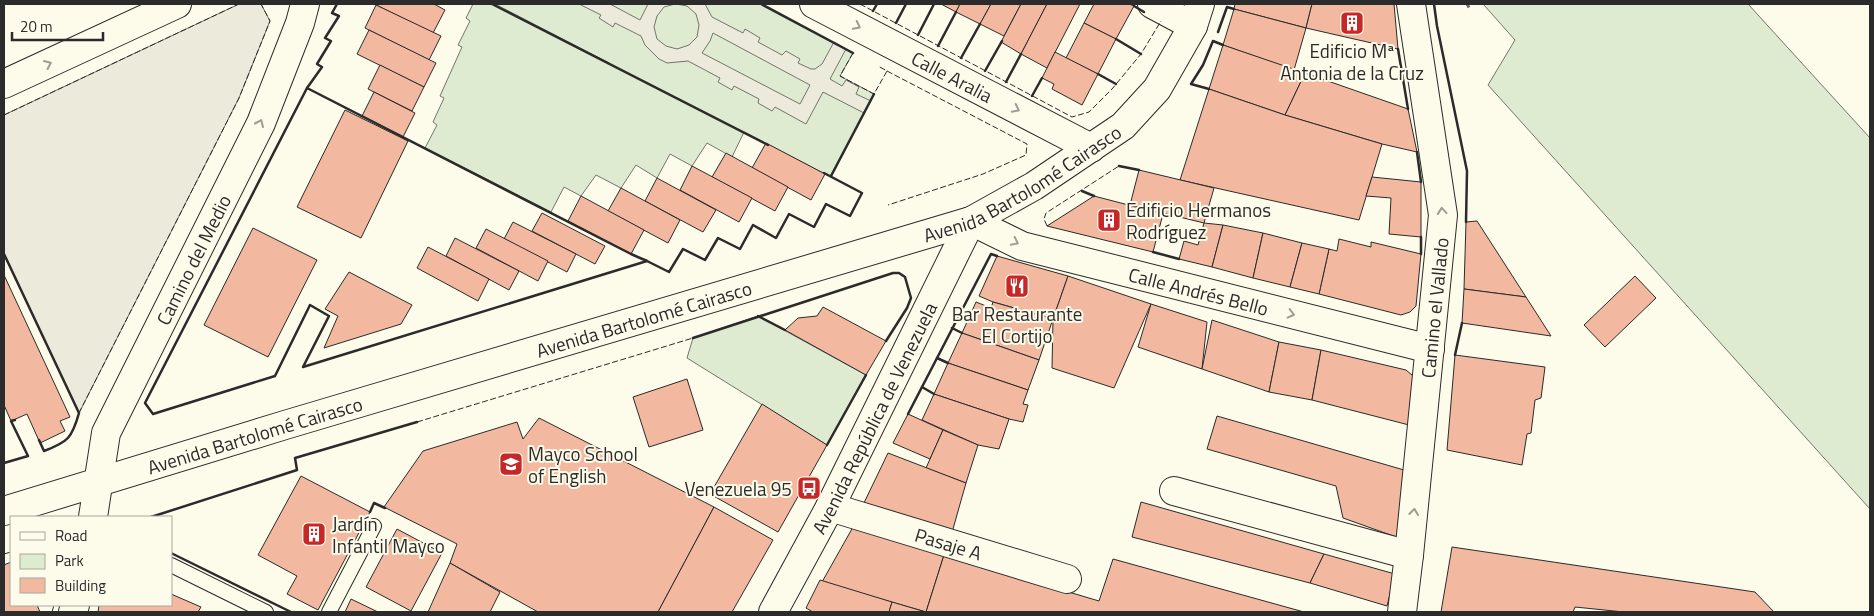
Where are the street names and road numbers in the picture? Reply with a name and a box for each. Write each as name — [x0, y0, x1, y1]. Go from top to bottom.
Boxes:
street label: Calle Aralia — [907, 43, 999, 109]
street label: Avenida Bartolomé Cairasco — [920, 117, 1127, 249]
street label: Camino del Medio — [148, 189, 238, 330]
street label: Camino el Vallado — [1412, 236, 1455, 379]
street label: Calle Andrés Bello — [1126, 259, 1272, 322]
street label: Avenida Bartolomé Cairasco — [532, 273, 755, 364]
street label: Avenida República de Venezuela — [804, 296, 944, 539]
street label: Avenida Bartolomé Cairasco — [143, 388, 366, 481]
street label: Pasaje A — [912, 519, 986, 567]

